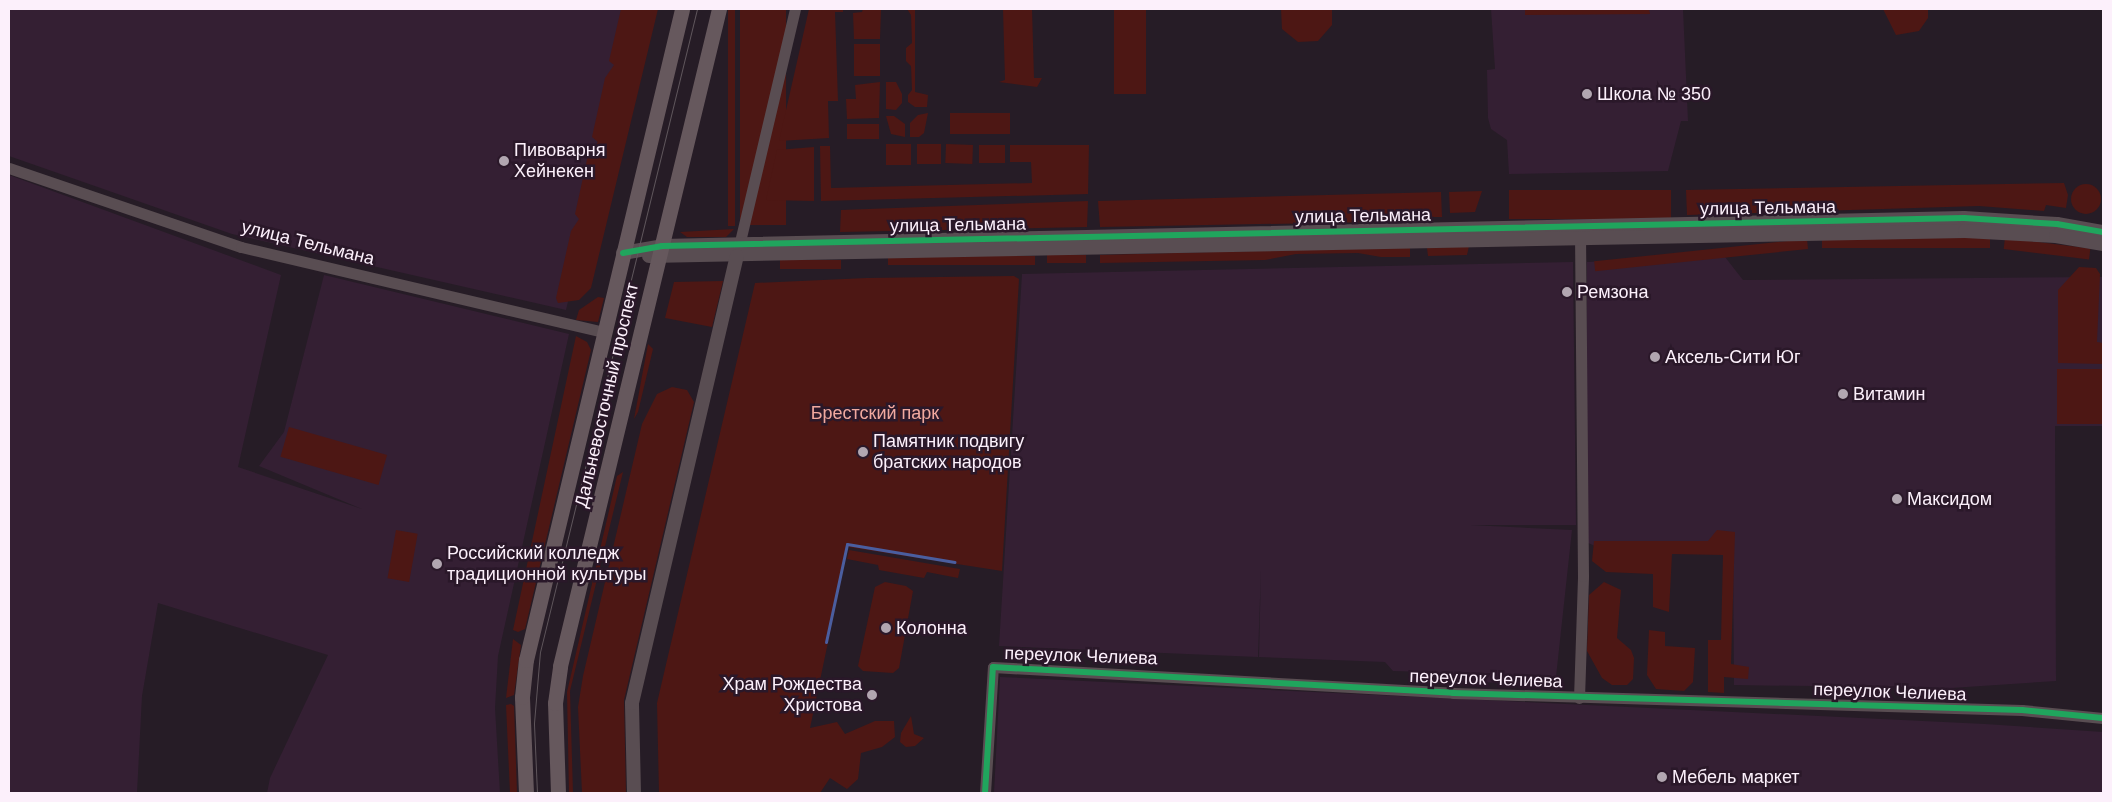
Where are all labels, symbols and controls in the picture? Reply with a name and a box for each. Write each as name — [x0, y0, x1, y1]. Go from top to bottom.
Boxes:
place label: Школа № 350 — [1597, 83, 1711, 105]
marker: Школа № 350 — [1581, 88, 1593, 100]
place label: Пивоварня Хейнекен — [514, 140, 605, 182]
marker: Пивоварня Хейнекен — [498, 155, 510, 167]
street label: улица Тельмана — [1700, 196, 1836, 220]
street label: улица Тельмана — [1295, 204, 1431, 228]
street label: улица Тельмана — [890, 213, 1026, 237]
street label: улица Тельмана — [239, 216, 377, 270]
street label: Дальневосточный проспект — [571, 280, 643, 510]
place label: Ремзона — [1577, 281, 1648, 303]
marker: Ремзона — [1561, 286, 1573, 298]
place label: Аксель-Сити Юг — [1665, 346, 1800, 368]
marker: Аксель-Сити Юг — [1649, 351, 1661, 363]
place label: Витамин — [1853, 383, 1925, 405]
marker: Витамин — [1837, 388, 1849, 400]
park label: Брестский парк — [811, 402, 939, 424]
place label: Памятник подвигу братских народов — [873, 431, 1024, 474]
marker: Памятник подвигу братских народов — [857, 446, 869, 458]
place label: Максидом — [1907, 488, 1992, 510]
marker: Максидом — [1891, 493, 1903, 505]
place label: Российский колледж традиционной культуры — [447, 543, 646, 586]
marker: Российский колледж традиционной культуры — [431, 558, 443, 570]
place label: Колонна — [896, 617, 967, 639]
marker: Колонна — [880, 622, 892, 634]
street label: переулок Челиева — [1004, 643, 1158, 669]
street label: переулок Челиева — [1409, 666, 1563, 692]
place label: Храм Рождества Христова — [722, 674, 862, 716]
street label: переулок Челиева — [1813, 679, 1967, 705]
marker: Храм Рождества Христова — [866, 689, 878, 701]
place label: Мебель маркет — [1672, 766, 1800, 788]
marker: Мебель маркет — [1656, 771, 1668, 783]

